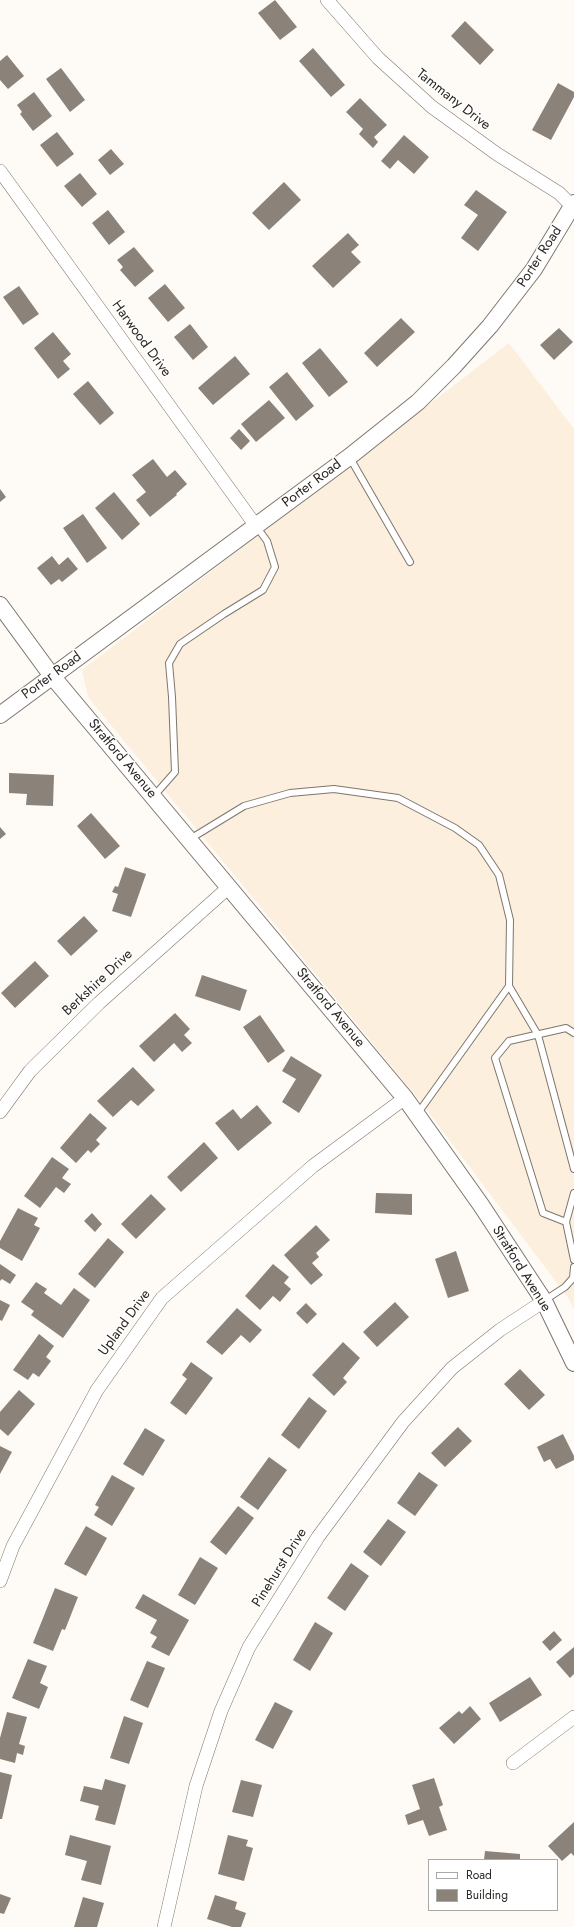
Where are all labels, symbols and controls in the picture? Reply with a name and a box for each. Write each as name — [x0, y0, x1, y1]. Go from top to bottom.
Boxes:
street label: Tammany Drive — [413, 66, 493, 134]
street label: Porter Road — [514, 223, 566, 291]
street label: Harwood Drive — [108, 298, 174, 380]
street label: Porter Road — [279, 456, 345, 512]
street label: Porter Road — [19, 649, 85, 703]
street label: Stratford Avenue — [84, 716, 160, 802]
street label: Berkshire Drive — [59, 946, 137, 1020]
street label: Stratford Avenue — [292, 965, 368, 1051]
street label: Stratford Avenue — [488, 1223, 554, 1315]
street label: Upland Drive — [95, 1287, 155, 1359]
street label: Pinehurst Drive — [249, 1526, 311, 1610]
legend — [428, 1859, 558, 1911]
text: Road — [466, 1866, 492, 1884]
text: Building — [466, 1886, 508, 1904]

